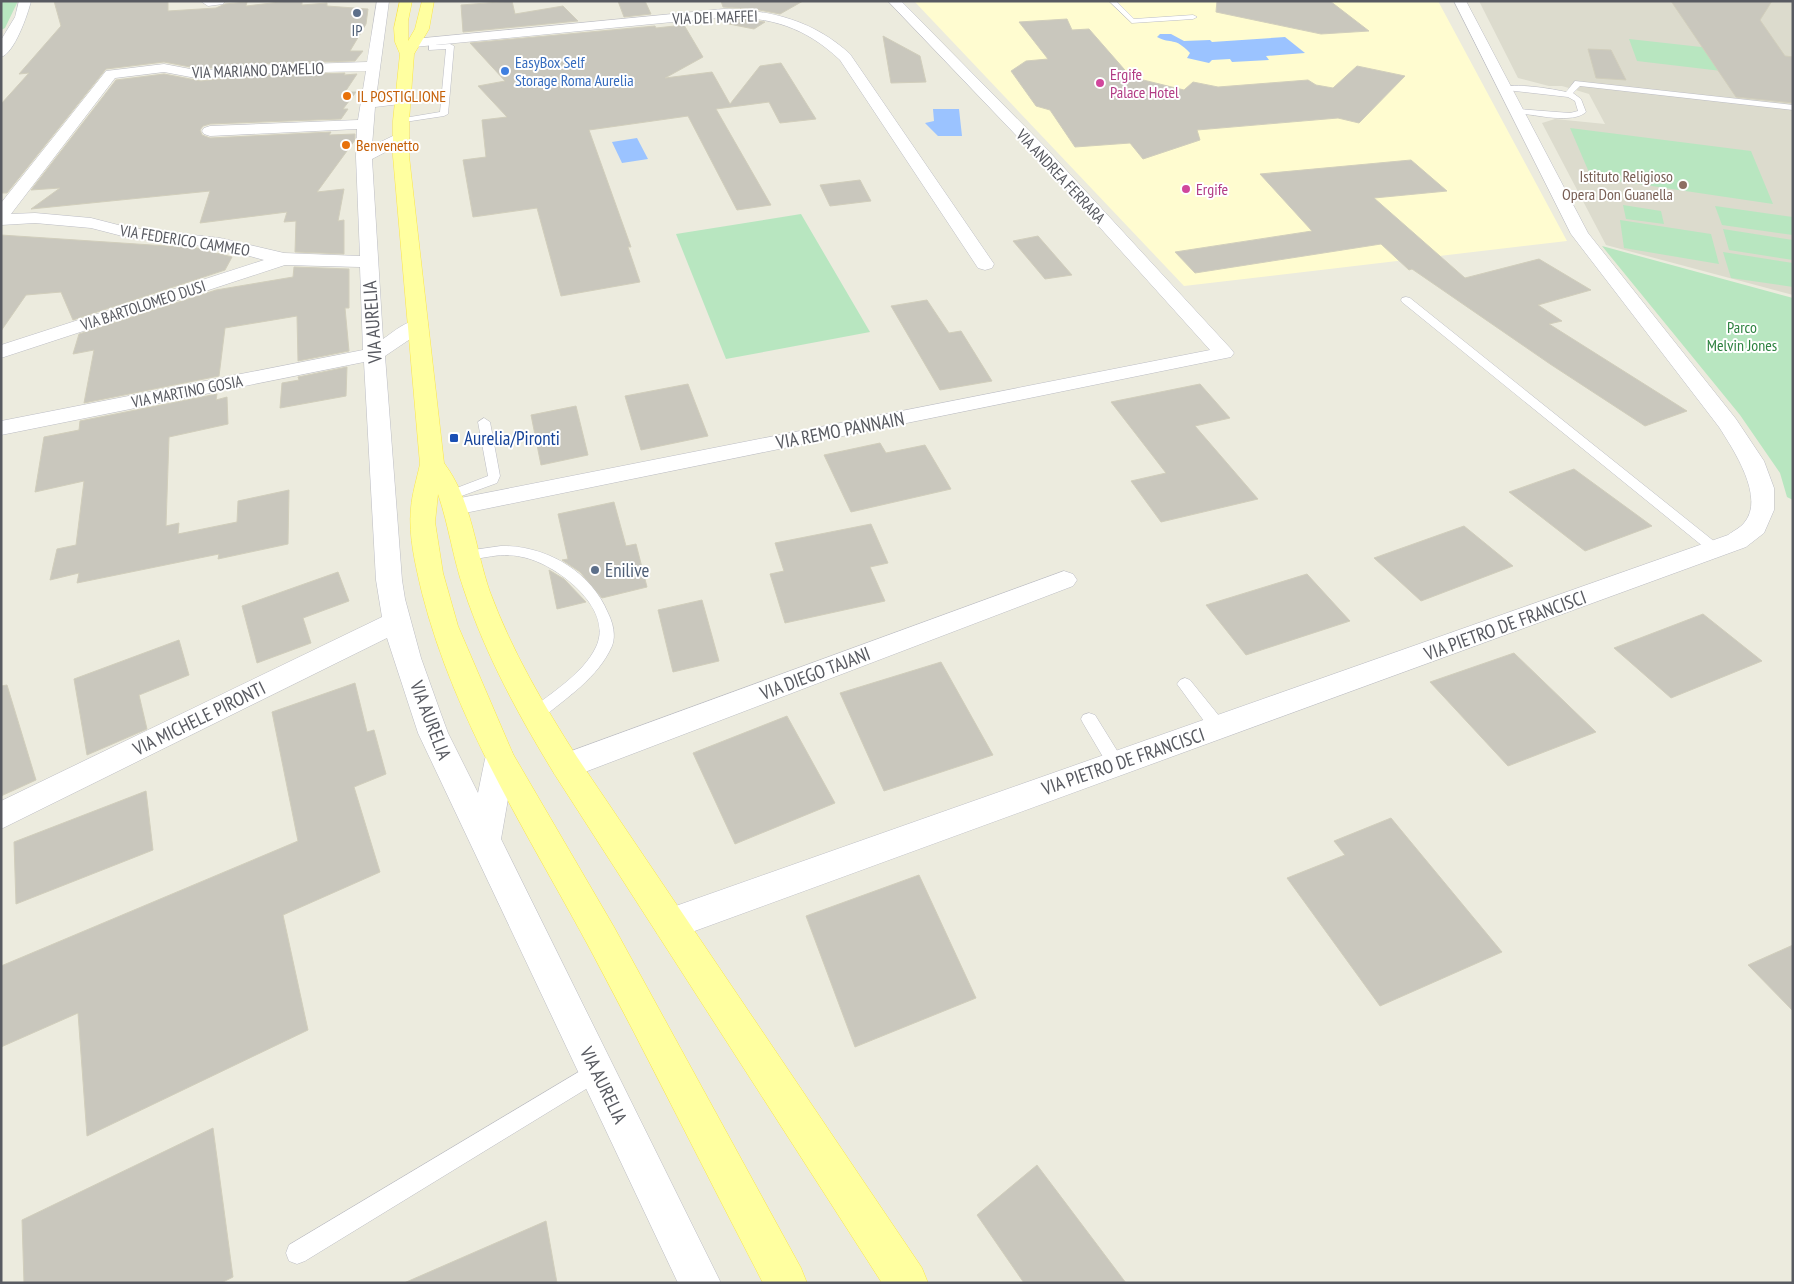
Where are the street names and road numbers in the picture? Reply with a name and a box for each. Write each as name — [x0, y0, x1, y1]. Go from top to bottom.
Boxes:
street label: VIA DEI MAFFEI — [671, 6, 758, 29]
street label: VIA MARIANO D'AMELIO — [191, 58, 325, 82]
street label: VIA ANDREA FERRARA — [1012, 124, 1110, 228]
street label: VIA FEDERICO CAMMEO — [118, 220, 252, 260]
street label: VIA BARTOLOMEO DUSI — [77, 275, 208, 335]
street label: VIA AURELIA — [357, 280, 387, 365]
street label: VIA MARTINO GOSIA — [129, 370, 245, 412]
street label: VIA REMO PANNAIN — [773, 406, 906, 454]
street label: VIA PIETRO DE FRANCISCI — [1420, 585, 1589, 666]
street label: VIA DIEGO TAJANI — [756, 641, 874, 705]
street label: VIA MICHELE PIRONTI — [128, 676, 269, 761]
street label: VIA AURELIA — [405, 676, 457, 763]
street label: VIA PIETRO DE FRANCISCI — [1037, 722, 1208, 800]
street label: VIA AURELIA — [575, 1042, 633, 1127]

